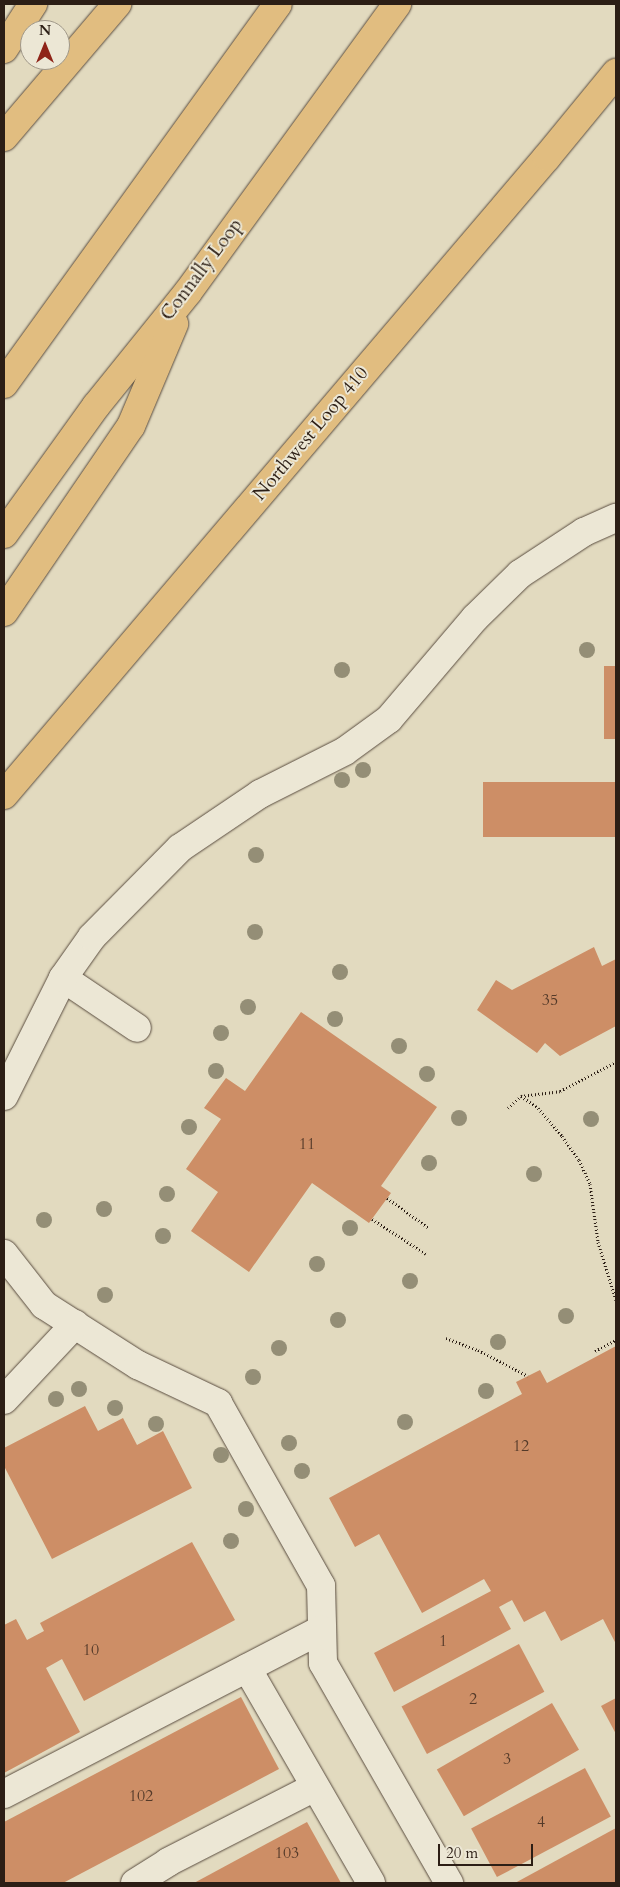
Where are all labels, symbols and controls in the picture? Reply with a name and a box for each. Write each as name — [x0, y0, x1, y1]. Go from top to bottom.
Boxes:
north arrow — [20, 20, 70, 70]
text: N — [39, 21, 51, 40]
street label: Connally Loop — [156, 215, 248, 325]
street label: Northwest Loop 410 — [248, 362, 374, 506]
house number: 35 — [542, 990, 558, 1010]
house number: 11 — [299, 1134, 315, 1154]
house number: 12 — [513, 1436, 529, 1456]
house number: 1 — [439, 1631, 447, 1651]
house number: 10 — [83, 1640, 99, 1660]
house number: 2 — [469, 1689, 477, 1709]
house number: 3 — [503, 1749, 511, 1769]
house number: 102 — [129, 1786, 153, 1806]
house number: 4 — [537, 1812, 545, 1832]
scale bar — [440, 1834, 535, 1866]
house number: 103 — [275, 1843, 299, 1863]
text: 20 m — [446, 1843, 478, 1863]

